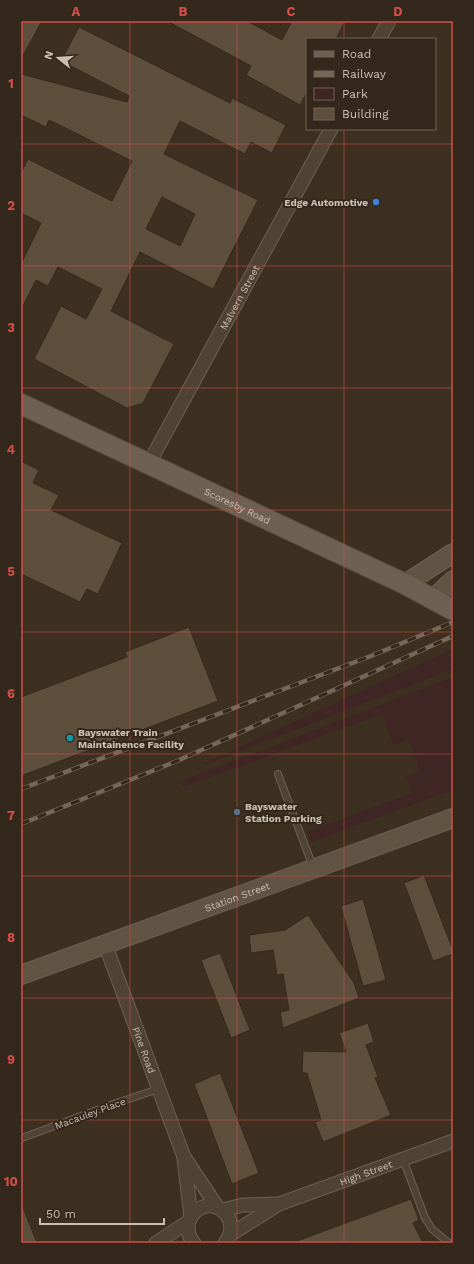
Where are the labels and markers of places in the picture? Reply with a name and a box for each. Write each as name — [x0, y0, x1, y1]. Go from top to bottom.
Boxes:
place label: Edge Automotive — [284, 197, 368, 208]
marker: Edge Automotive — [371, 197, 381, 207]
place label: Bayswater Train Maintainence Facility — [78, 727, 184, 750]
marker: Bayswater Train Maintainence Facility — [65, 733, 75, 743]
place label: Bayswater Station Parking — [245, 801, 322, 824]
marker: Bayswater Station Parking — [232, 807, 242, 817]

